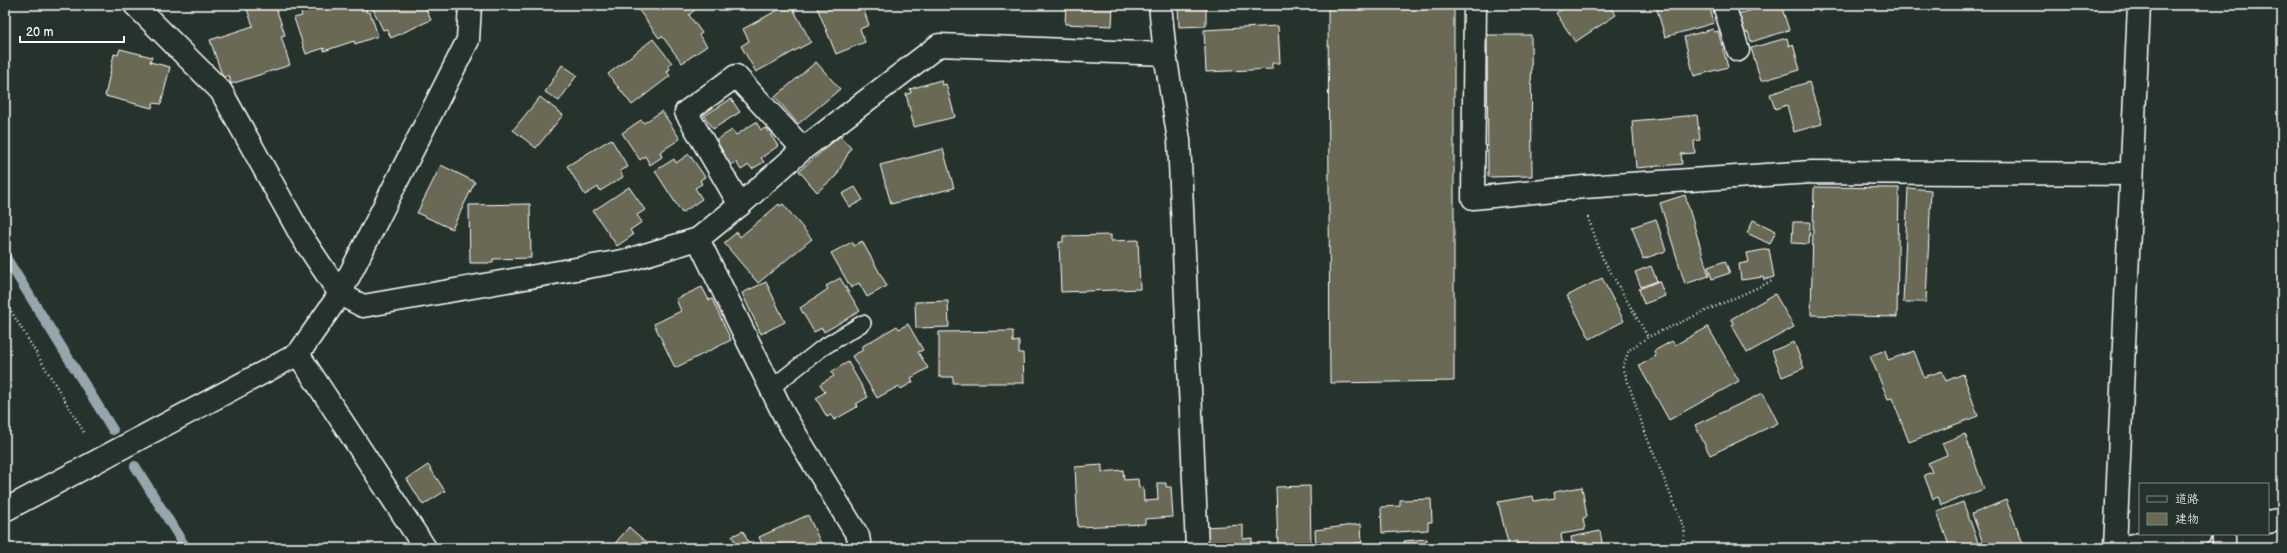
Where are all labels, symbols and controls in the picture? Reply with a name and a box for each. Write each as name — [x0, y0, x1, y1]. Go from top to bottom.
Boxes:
scale bar — [20, 18, 124, 44]
text: 20 m — [26, 25, 53, 40]
legend — [2139, 483, 2269, 535]
text: 道路 — [2175, 492, 2199, 507]
text: 建物 — [2175, 512, 2199, 527]

